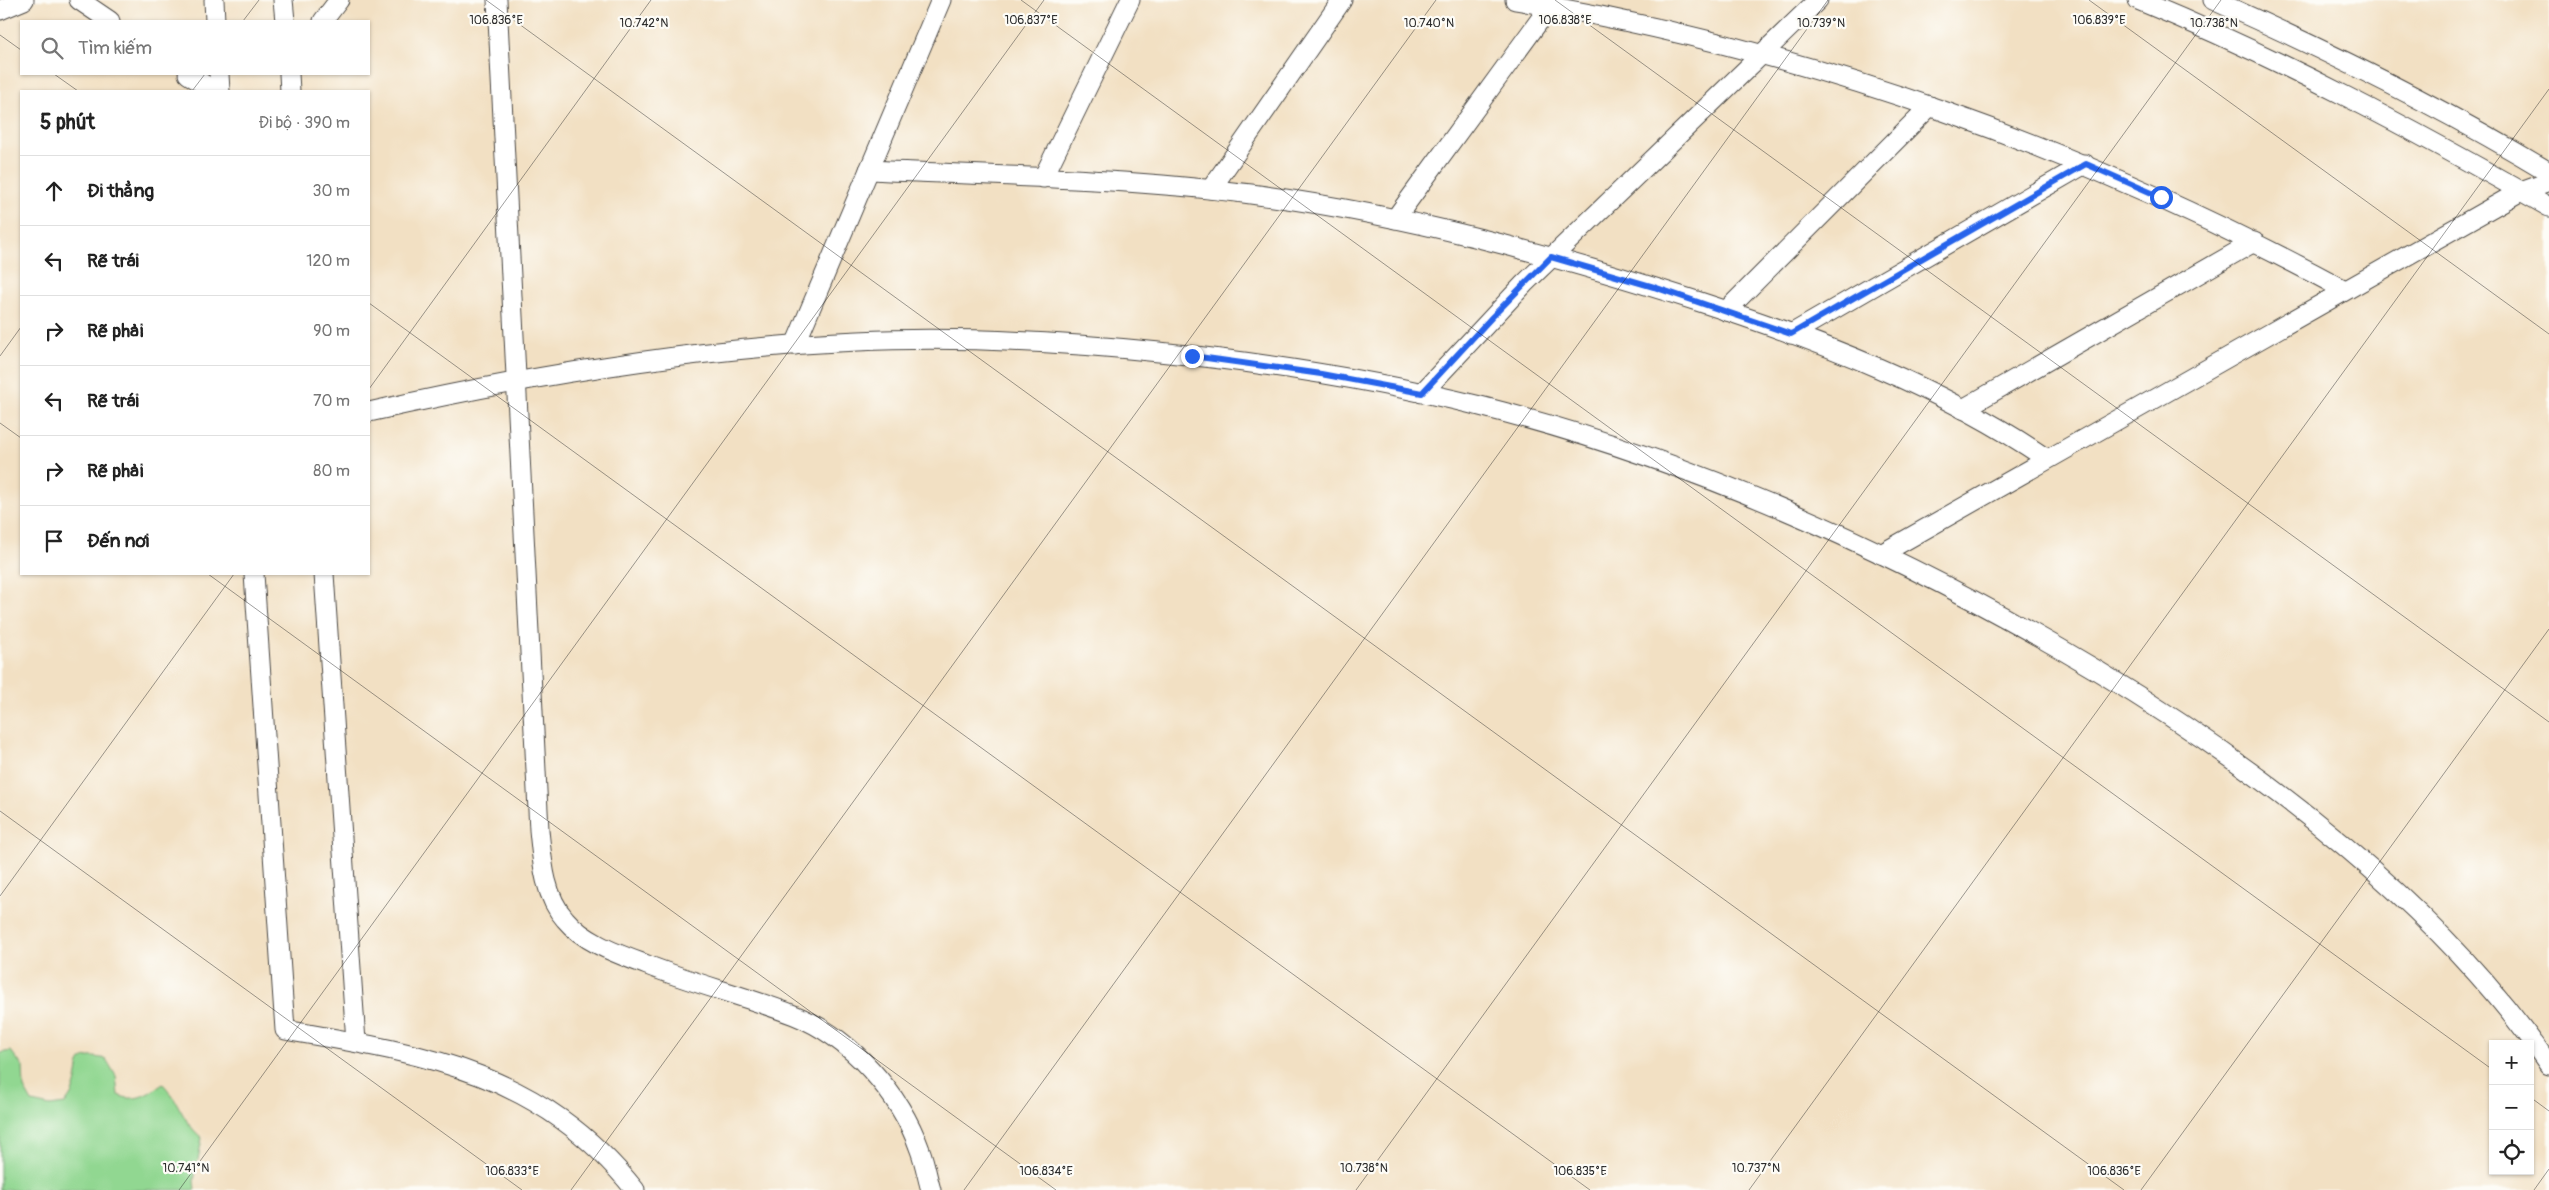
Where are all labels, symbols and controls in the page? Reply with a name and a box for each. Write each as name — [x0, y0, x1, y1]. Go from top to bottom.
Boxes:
text: 106.836°E — [469, 13, 523, 28]
text: 106.837°E — [1004, 13, 1058, 28]
text: 106.838°E — [1539, 13, 1591, 28]
text: 106.839°E — [2073, 13, 2125, 28]
text: 10.742°N — [620, 16, 668, 31]
text: 10.740°N — [1404, 16, 1454, 31]
text: 10.739°N — [1797, 16, 1845, 31]
text: 10.738°N — [2190, 16, 2238, 31]
search box — [20, 20, 370, 75]
icon: search — [38, 34, 66, 62]
text: Tìm kiếm — [78, 36, 152, 60]
text: 5 phút — [40, 109, 95, 136]
text: Đi bộ · 390 m — [258, 113, 350, 133]
icon: ahead — [40, 177, 68, 205]
text: Đi thẳng — [87, 179, 154, 203]
text: 30 m — [312, 181, 350, 201]
route start — [2150, 186, 2173, 209]
icon: left — [40, 247, 68, 275]
text: Rẽ trái — [87, 249, 139, 273]
text: 120 m — [306, 251, 350, 271]
icon: right — [40, 317, 68, 345]
text: Rẽ phải — [87, 319, 143, 343]
text: 90 m — [313, 321, 350, 341]
route end — [1181, 345, 1204, 368]
icon: left — [40, 387, 68, 415]
text: Rẽ trái — [87, 389, 139, 413]
text: 70 m — [313, 391, 350, 411]
icon: right — [40, 457, 68, 485]
text: Rẽ phải — [87, 459, 143, 483]
text: 80 m — [313, 461, 350, 481]
icon: arrive — [40, 527, 68, 555]
text: Đến nơi — [87, 529, 149, 553]
map controls — [2489, 1040, 2534, 1175]
button: + — [2489, 1040, 2534, 1085]
button: − — [2489, 1085, 2534, 1130]
button: locate — [2489, 1130, 2534, 1175]
text: 10.741°N — [163, 1161, 209, 1176]
text: 10.738°N — [1340, 1161, 1388, 1176]
text: 10.737°N — [1732, 1161, 1780, 1176]
text: 106.833°E — [485, 1164, 539, 1179]
text: 106.834°E — [1019, 1164, 1073, 1179]
text: 106.835°E — [1553, 1164, 1607, 1179]
text: 106.836°E — [2087, 1164, 2141, 1179]

